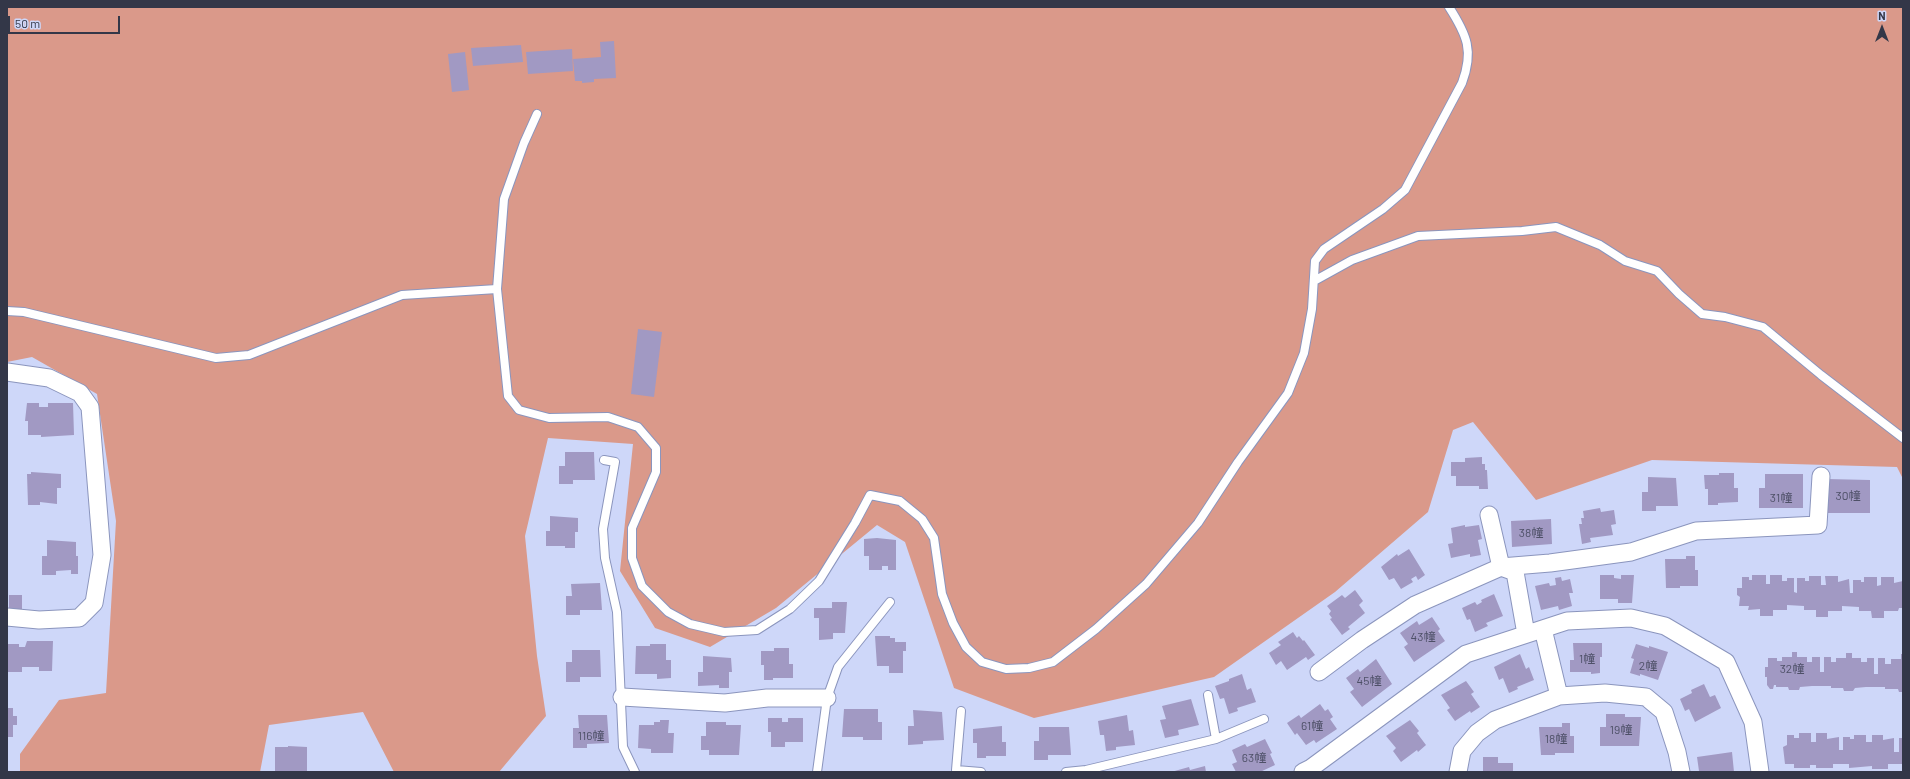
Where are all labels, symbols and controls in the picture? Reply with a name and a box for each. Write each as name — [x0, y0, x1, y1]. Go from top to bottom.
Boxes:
scale bar — [10, 8, 122, 34]
north arrow — [1862, 8, 1902, 48]
text: N — [1878, 9, 1886, 22]
text: 50 m — [15, 16, 40, 30]
house number: 30幢 — [1836, 489, 1860, 503]
house number: 31幢 — [1770, 491, 1792, 505]
house number: 38幢 — [1519, 526, 1543, 540]
house number: 43幢 — [1411, 630, 1435, 644]
house number: 1幢 — [1579, 652, 1595, 666]
house number: 2幢 — [1639, 659, 1657, 673]
house number: 32幢 — [1780, 662, 1804, 676]
house number: 45幢 — [1357, 674, 1381, 688]
house number: 61幢 — [1301, 719, 1323, 733]
house number: 19幢 — [1610, 723, 1632, 737]
house number: 116幢 — [578, 729, 604, 743]
house number: 18幢 — [1545, 732, 1567, 746]
house number: 63幢 — [1242, 751, 1266, 765]

